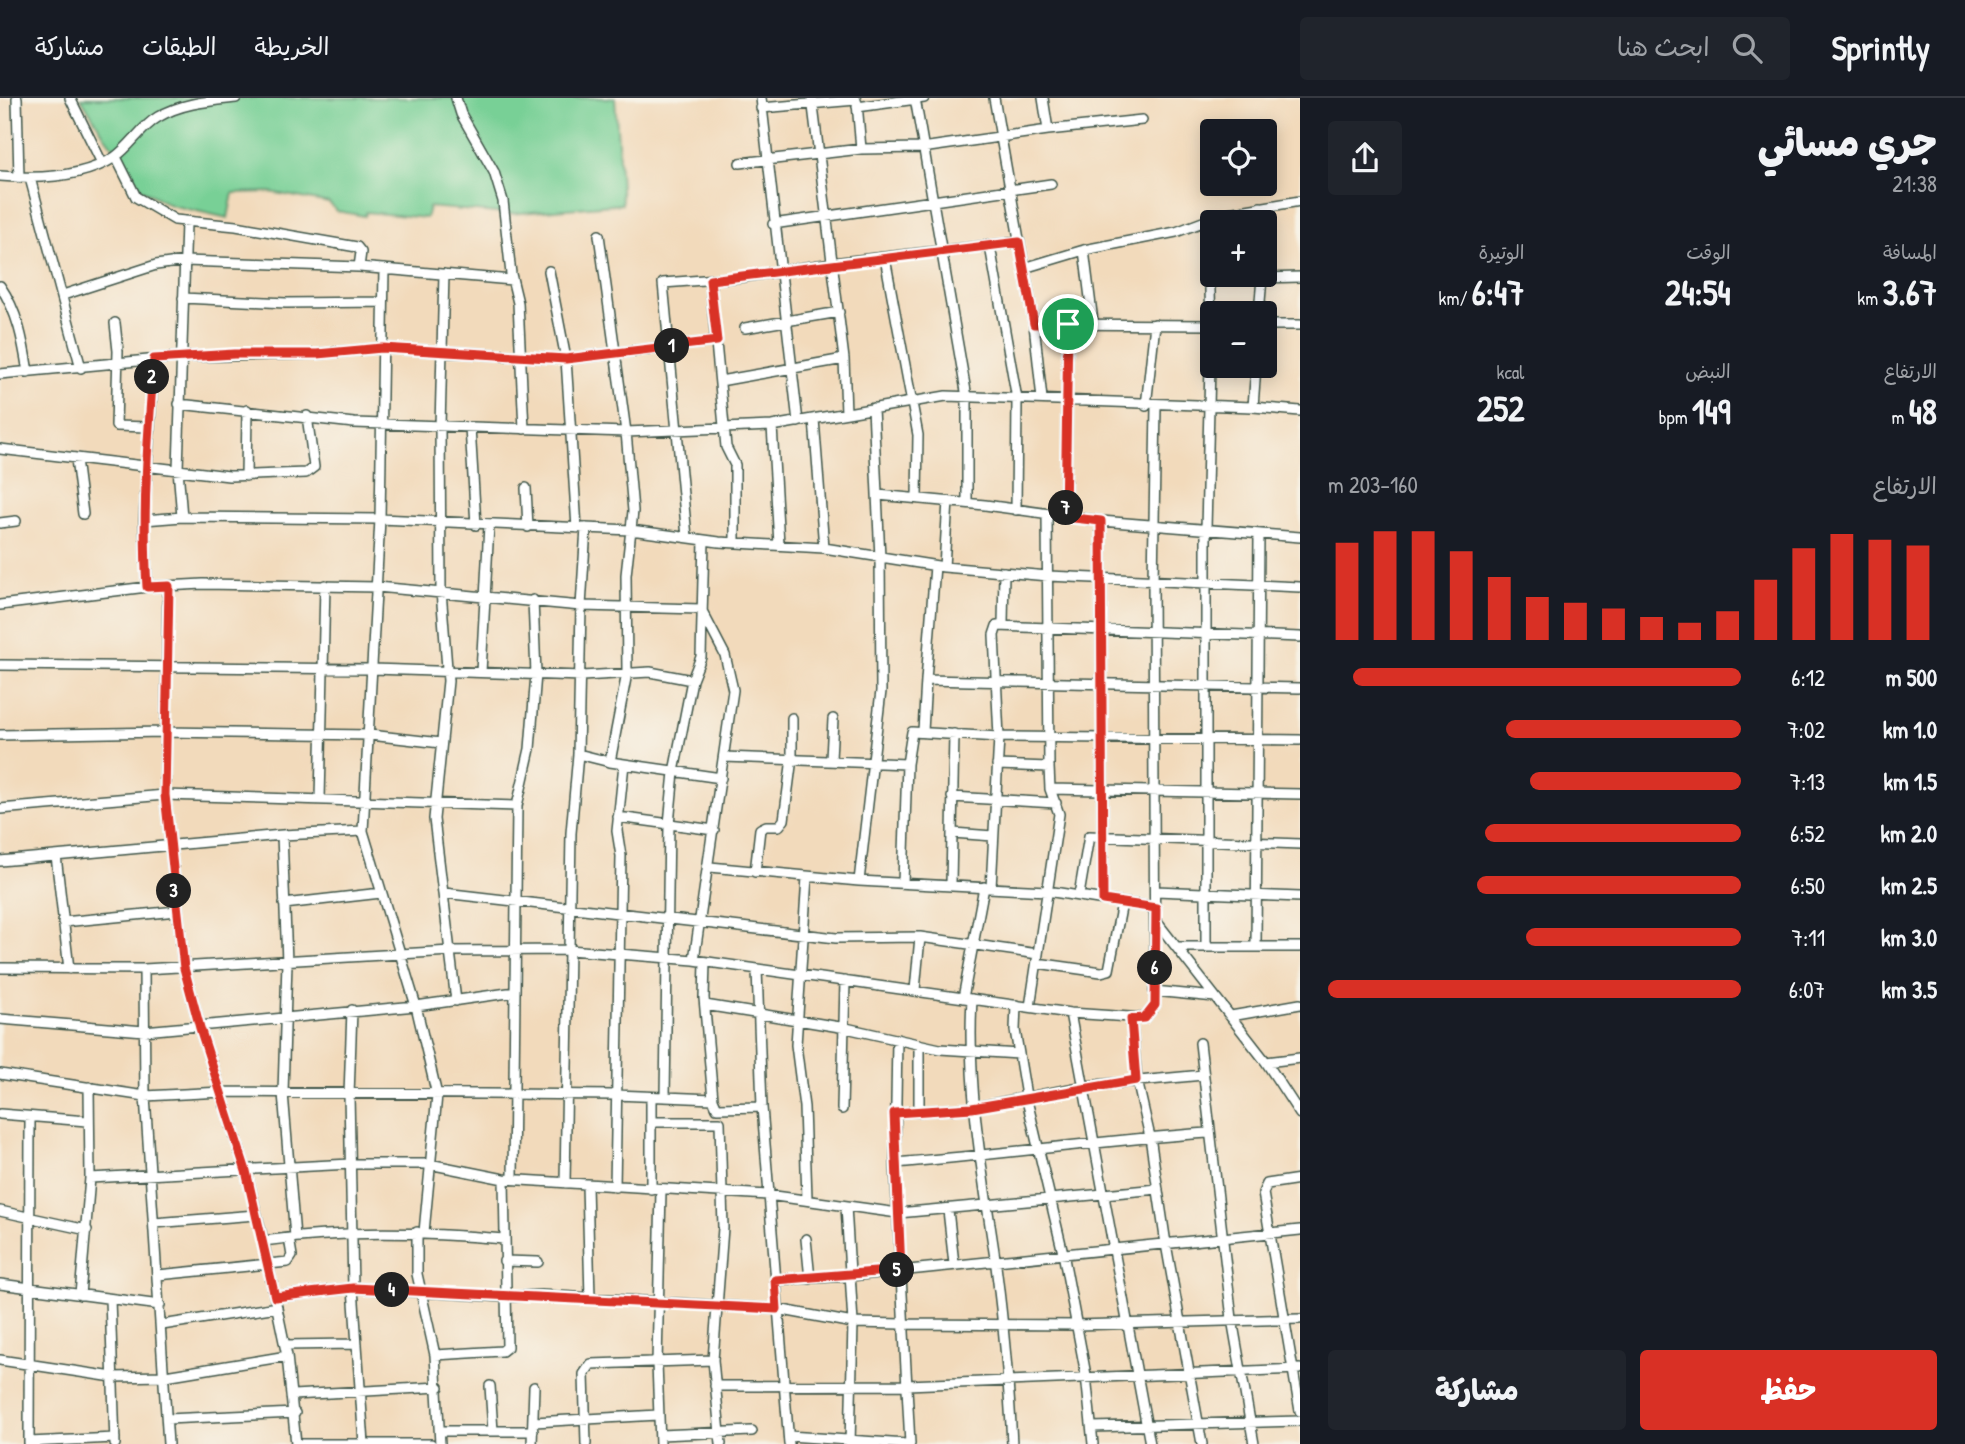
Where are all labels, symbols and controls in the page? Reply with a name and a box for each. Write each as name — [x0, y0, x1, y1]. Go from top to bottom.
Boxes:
search box — [1300, 17, 1790, 80]
text: Sprintly — [1832, 26, 1930, 70]
text: ابحث هنا — [1617, 29, 1710, 64]
icon: search — [1728, 29, 1766, 67]
text: مشاركة — [35, 30, 104, 62]
text: الطبقات — [142, 30, 217, 62]
text: الخريطة — [255, 30, 329, 62]
text: جري مسائي — [1758, 116, 1937, 168]
map controls — [1200, 119, 1277, 378]
button: locate — [1200, 119, 1277, 196]
button: share — [1328, 121, 1402, 195]
text: 21:38 — [1892, 168, 1937, 199]
button: + — [1200, 210, 1277, 287]
text: الوتيرة — [1478, 239, 1524, 265]
text: الوقت — [1686, 239, 1731, 265]
text: المسافة — [1883, 239, 1937, 265]
text: 6:47 — [1472, 269, 1524, 316]
text: 24:54 — [1665, 269, 1731, 316]
text: 3.67 — [1883, 269, 1937, 316]
text: /km — [1439, 285, 1472, 311]
text: km — [1857, 285, 1883, 311]
pin — [1038, 294, 1098, 354]
button: − — [1200, 301, 1277, 378]
icon: arrive — [1049, 305, 1087, 343]
pin: 1 — [654, 328, 690, 364]
text: 1 — [668, 332, 675, 358]
text: النبض — [1685, 358, 1731, 384]
text: الارتفاع — [1884, 358, 1937, 384]
text: kcal — [1497, 359, 1524, 385]
pin: 2 — [134, 360, 170, 394]
text: 2 — [147, 363, 156, 389]
text: 252 — [1477, 385, 1524, 432]
text: 149 — [1692, 388, 1731, 435]
text: 48 — [1909, 388, 1937, 435]
text: bpm — [1659, 404, 1692, 430]
text: m — [1891, 404, 1909, 430]
text: 160–203 m — [1328, 469, 1418, 500]
text: الارتفاع — [1873, 470, 1937, 501]
pin: 7 — [1048, 490, 1084, 526]
text: 7 — [1061, 494, 1070, 520]
text: 6:12 — [1791, 662, 1825, 693]
text: 500 m — [1886, 662, 1937, 693]
text: 7:02 — [1787, 714, 1825, 745]
text: 1.0 km — [1883, 714, 1937, 745]
text: 7:13 — [1790, 766, 1825, 797]
text: 1.5 km — [1884, 766, 1937, 797]
text: 6:52 — [1790, 818, 1825, 849]
text: 2.0 km — [1881, 818, 1937, 849]
text: 6:50 — [1790, 870, 1825, 901]
text: 2.5 km — [1881, 870, 1937, 901]
pin: 3 — [156, 874, 192, 908]
text: 3 — [169, 877, 178, 903]
text: 7:11 — [1792, 922, 1825, 953]
text: 3.0 km — [1881, 922, 1937, 953]
pin: 6 — [1138, 950, 1172, 986]
text: 6 — [1151, 954, 1158, 980]
text: 6:07 — [1789, 974, 1825, 1005]
text: 3.5 km — [1882, 974, 1937, 1005]
pin: 5 — [880, 1252, 914, 1288]
text: 5 — [892, 1256, 901, 1282]
pin: 4 — [374, 1272, 410, 1308]
text: 4 — [388, 1276, 395, 1302]
button: مشاركة — [1328, 1350, 1626, 1430]
button: حفظ — [1640, 1350, 1937, 1430]

